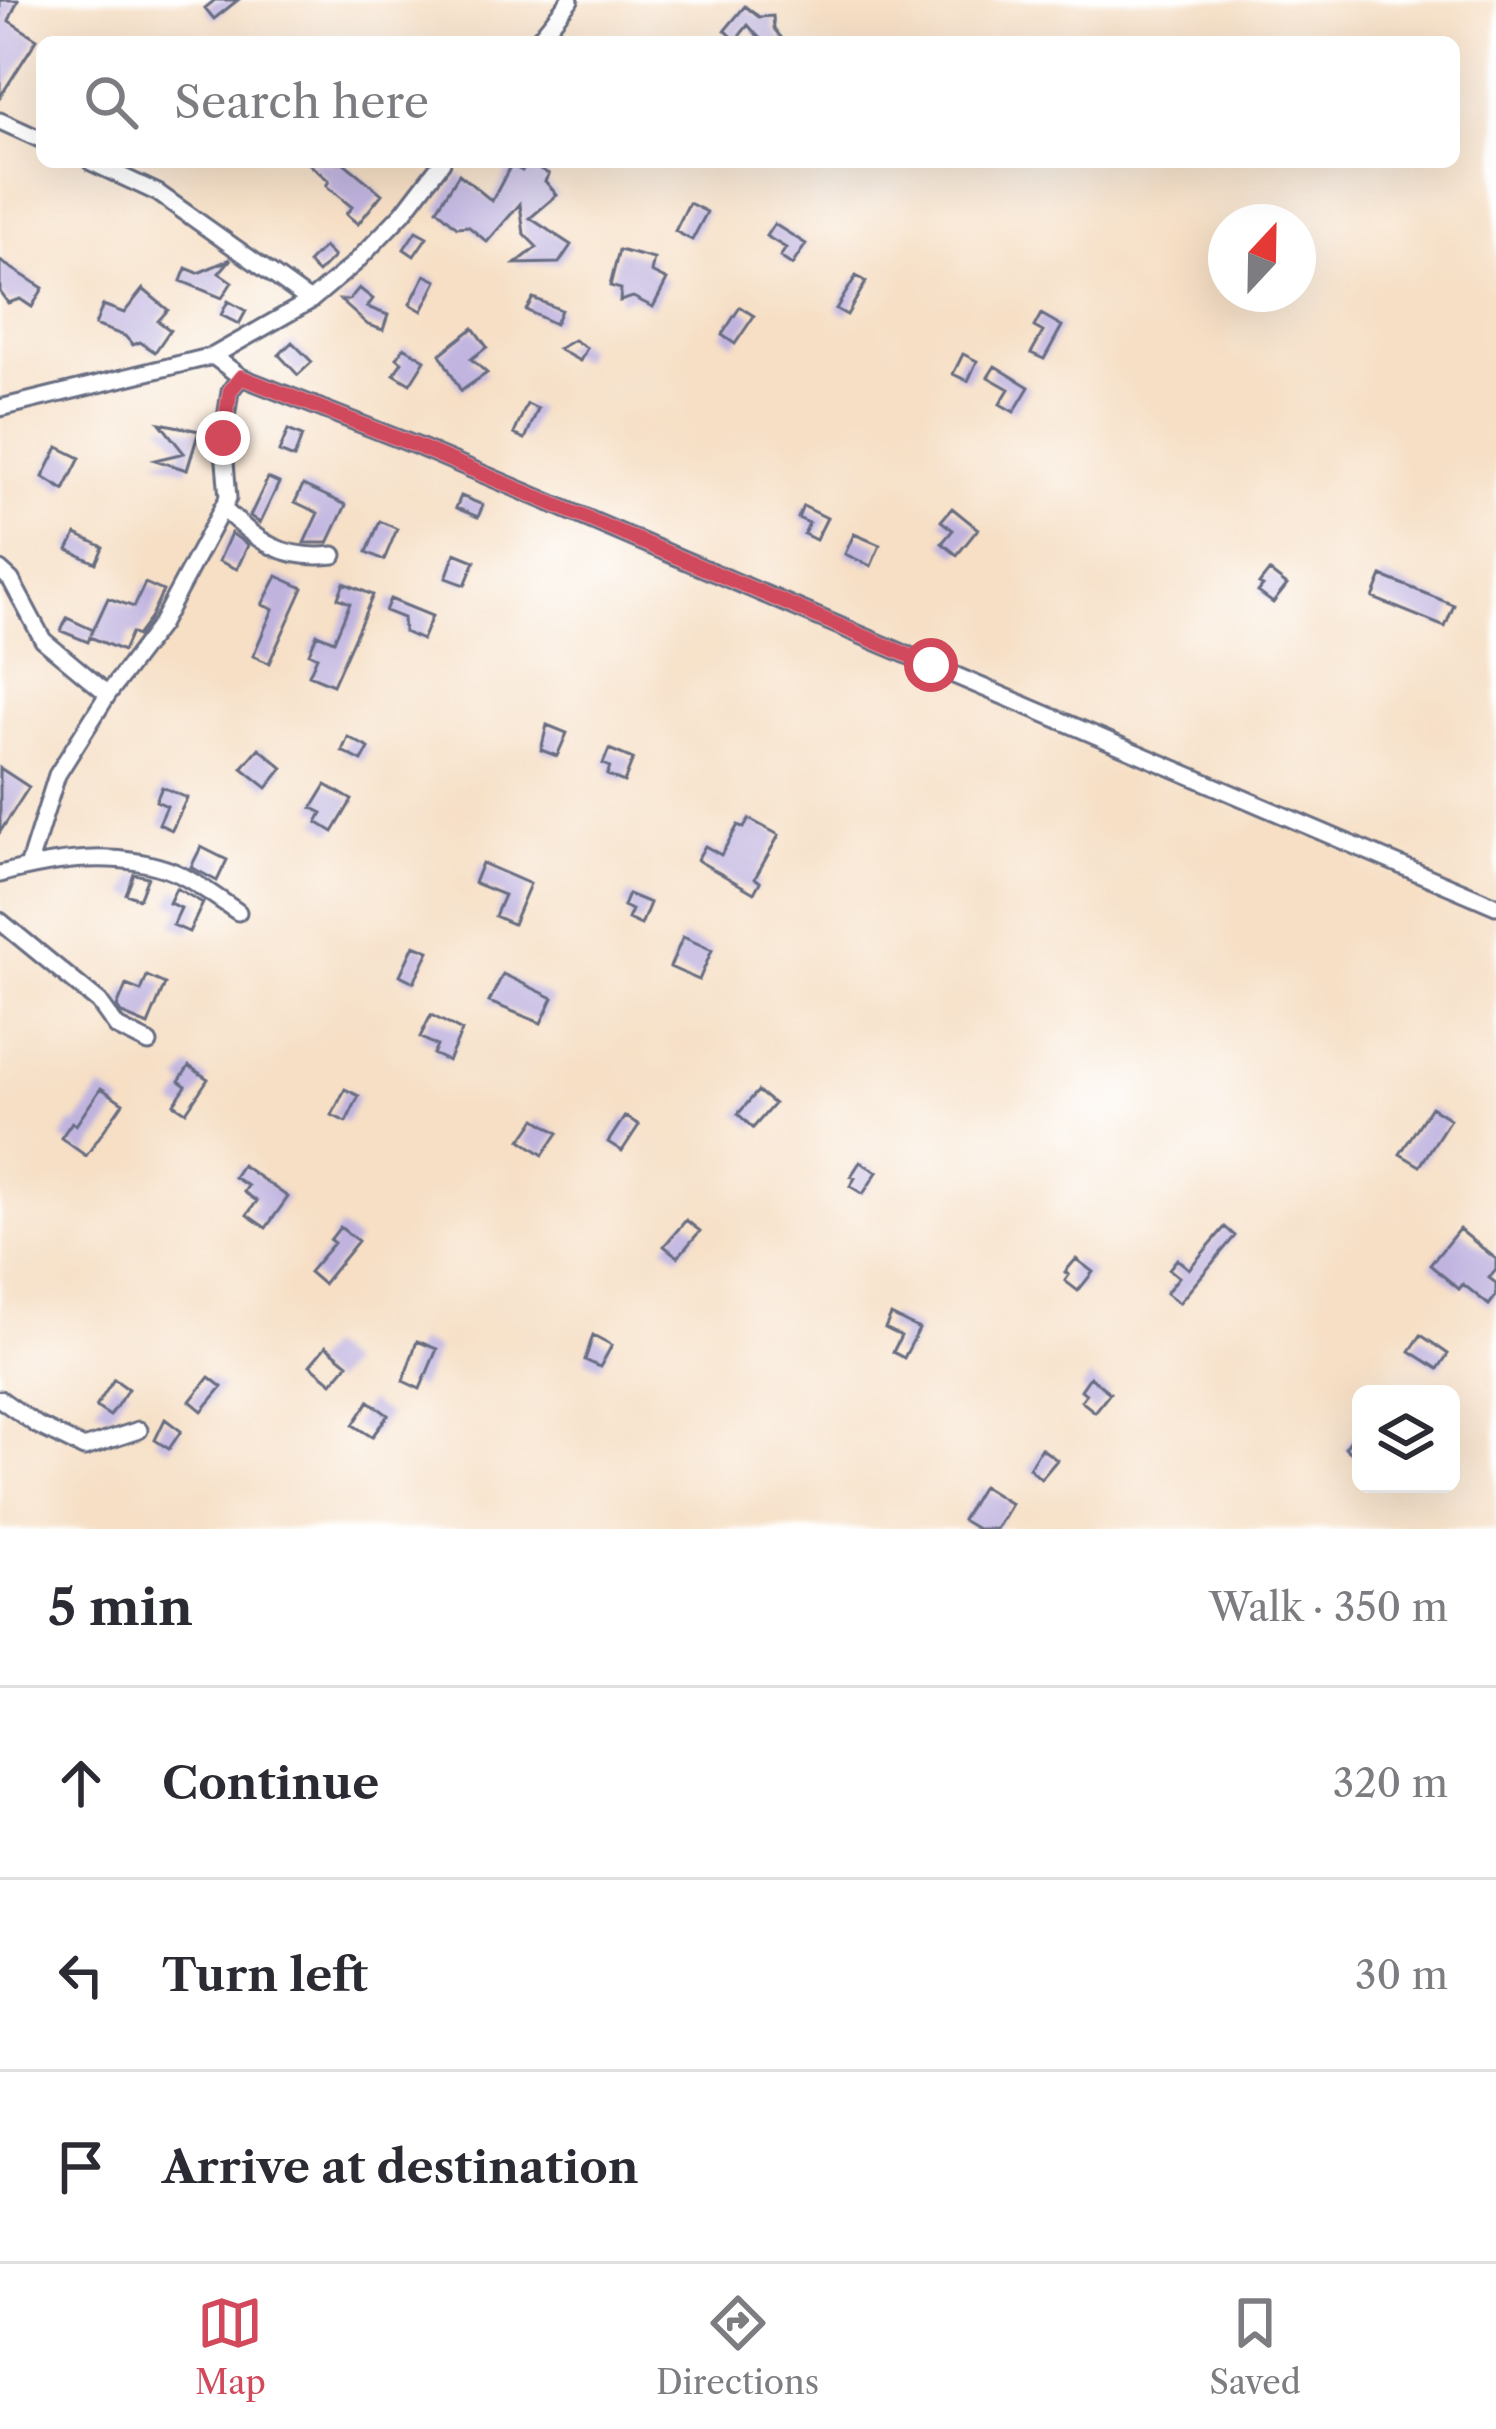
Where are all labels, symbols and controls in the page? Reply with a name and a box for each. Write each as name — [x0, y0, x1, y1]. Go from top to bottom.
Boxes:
search box — [36, 36, 1460, 168]
icon: search — [78, 69, 144, 135]
text: Search here — [174, 74, 429, 130]
north arrow — [1208, 204, 1316, 312]
route end — [196, 411, 250, 465]
route start — [904, 638, 958, 692]
map controls — [1352, 1385, 1460, 1493]
button: layers — [1352, 1385, 1460, 1493]
text: 5 min — [48, 1576, 193, 1638]
text: Walk · 350 m — [1209, 1583, 1448, 1631]
icon: ahead — [48, 1750, 114, 1816]
text: Continue — [162, 1755, 379, 1811]
text: 320 m — [1333, 1759, 1448, 1807]
icon: left — [48, 1942, 114, 2008]
text: Turn left — [162, 1947, 368, 2003]
text: 30 m — [1355, 1951, 1448, 1999]
icon: arrive — [48, 2134, 114, 2200]
text: Arrive at destination — [162, 2139, 639, 2195]
tab: Map — [195, 2290, 266, 2403]
tab: Directions — [656, 2290, 819, 2403]
tab: Saved — [1209, 2290, 1301, 2403]

